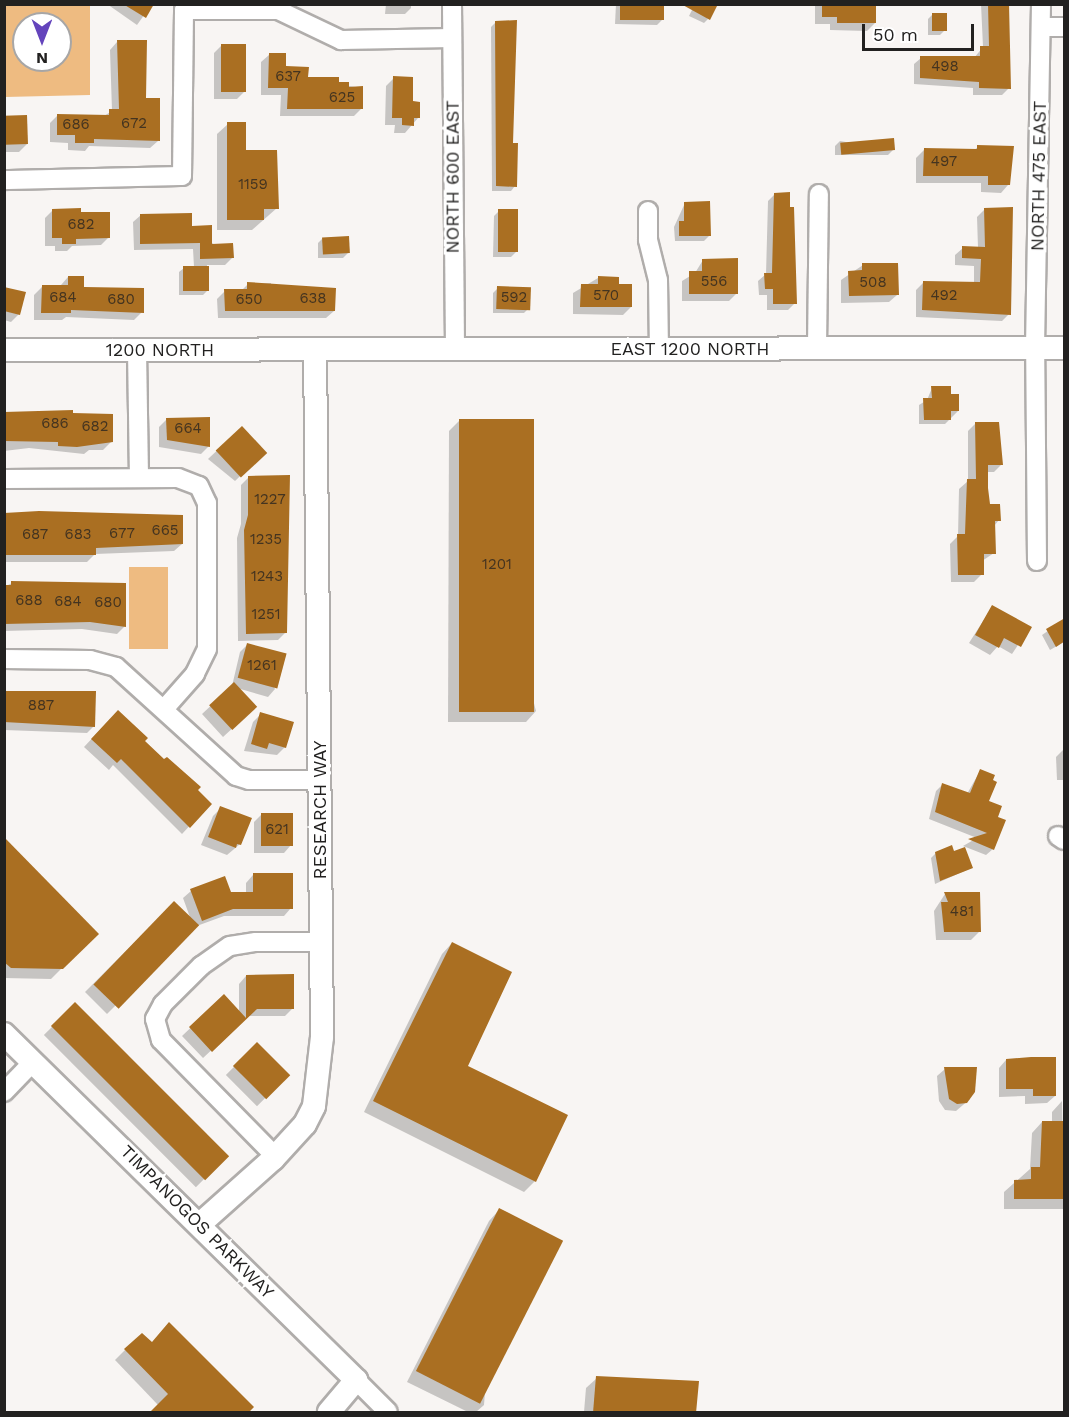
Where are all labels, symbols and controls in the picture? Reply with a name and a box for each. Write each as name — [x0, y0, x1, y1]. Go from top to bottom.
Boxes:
north arrow — [12, 12, 72, 72]
scale bar — [865, 12, 978, 50]
text: 50 m — [873, 24, 918, 45]
text: N — [36, 49, 48, 68]
house number: 498 — [931, 58, 959, 76]
house number: 637 — [275, 68, 301, 86]
house number: 625 — [329, 89, 355, 107]
street label: NORTH 600 EAST — [442, 100, 464, 254]
street label: NORTH 475 EAST — [1027, 101, 1051, 251]
house number: 672 — [121, 115, 147, 133]
house number: 686 — [62, 116, 90, 134]
house number: 497 — [931, 153, 957, 171]
house number: 1159 — [238, 176, 268, 194]
house number: 682 — [67, 216, 95, 234]
house number: 556 — [701, 273, 727, 291]
house number: 508 — [859, 274, 887, 292]
house number: 570 — [593, 287, 619, 305]
house number: 492 — [930, 287, 958, 305]
house number: 684 — [49, 289, 77, 307]
house number: 592 — [501, 289, 527, 307]
house number: 638 — [299, 290, 327, 308]
house number: 680 — [107, 291, 135, 309]
house number: 650 — [235, 291, 263, 309]
street label: EAST 1200 NORTH — [610, 338, 770, 360]
street label: 1200 NORTH — [106, 339, 214, 361]
house number: 686 — [41, 415, 69, 433]
house number: 682 — [81, 418, 109, 436]
house number: 664 — [174, 420, 202, 438]
house number: 1227 — [254, 491, 286, 509]
house number: 665 — [152, 522, 178, 540]
house number: 677 — [109, 525, 135, 543]
house number: 687 — [22, 526, 48, 544]
house number: 683 — [65, 526, 91, 544]
house number: 1235 — [250, 531, 282, 549]
house number: 1201 — [482, 556, 512, 574]
house number: 1243 — [251, 568, 283, 586]
house number: 688 — [15, 592, 43, 610]
house number: 684 — [54, 593, 82, 611]
house number: 680 — [94, 594, 122, 612]
house number: 1251 — [251, 606, 281, 624]
house number: 1261 — [247, 657, 277, 675]
house number: 887 — [28, 697, 54, 715]
street label: RESEARCH WAY — [309, 740, 331, 880]
house number: 621 — [265, 821, 289, 839]
house number: 481 — [950, 903, 974, 921]
street label: TIMPANOGOS PARKWAY — [116, 1141, 278, 1303]

